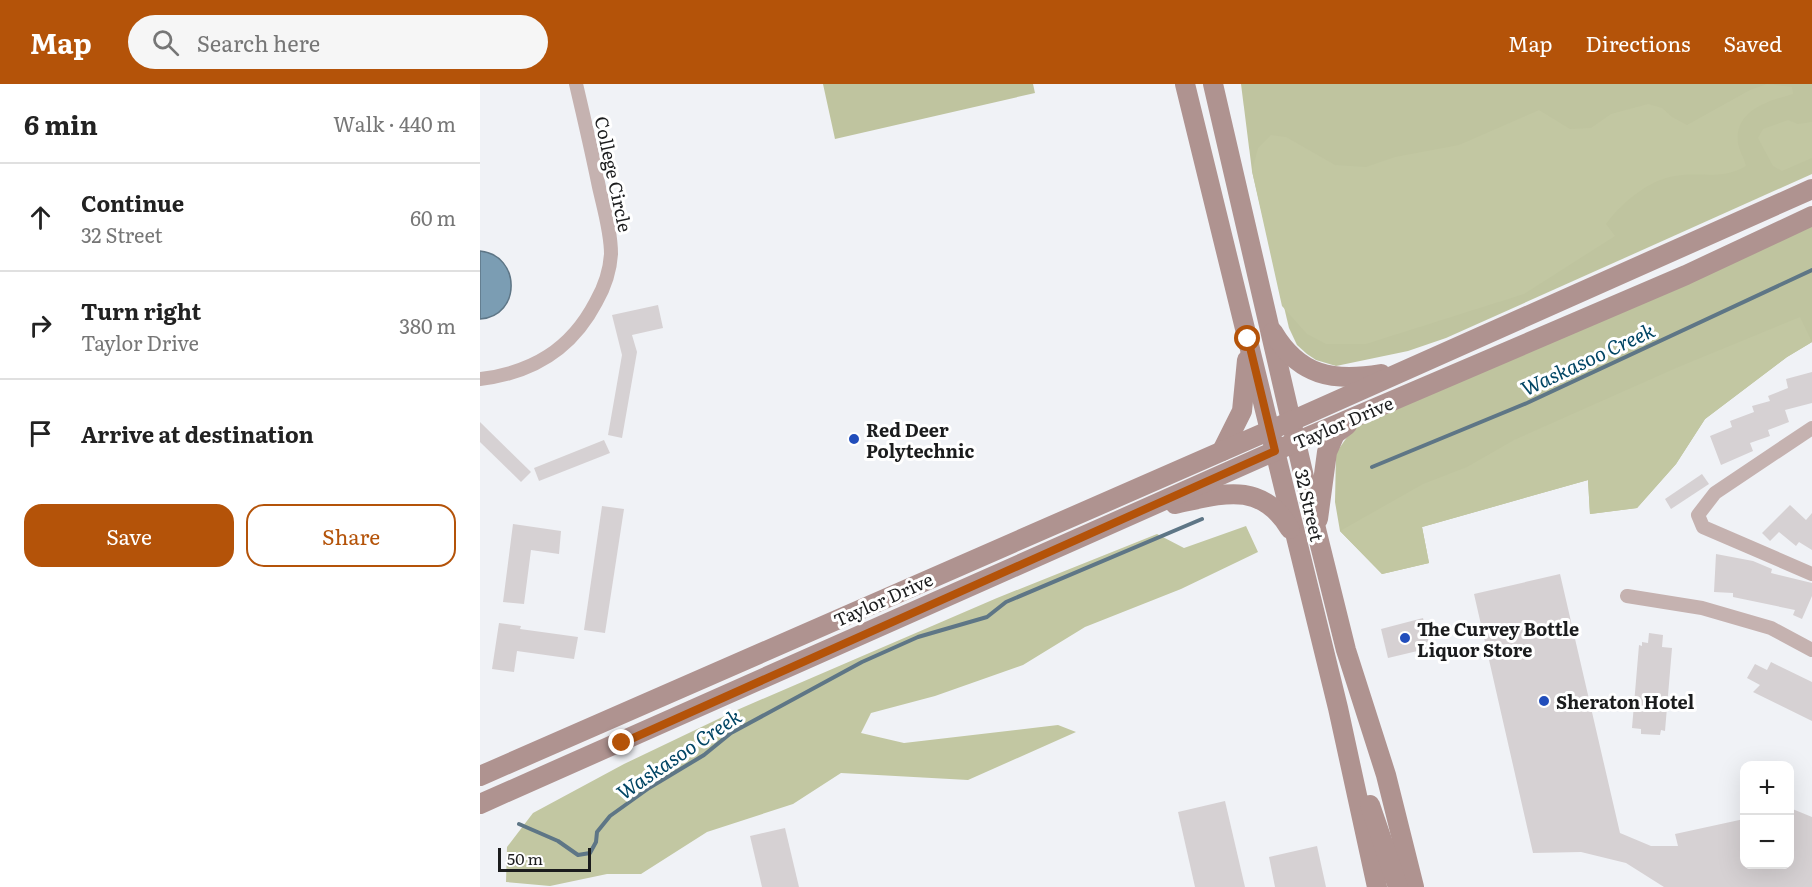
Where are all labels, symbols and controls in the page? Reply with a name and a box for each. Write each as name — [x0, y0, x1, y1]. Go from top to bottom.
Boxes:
search box — [128, 15, 548, 69]
text: Map — [30, 21, 92, 63]
icon: search — [149, 26, 182, 59]
text: Search here — [197, 26, 320, 59]
text: Map — [1508, 27, 1553, 58]
text: Directions — [1586, 27, 1691, 58]
text: Saved — [1724, 27, 1782, 58]
text: 6 min — [24, 104, 98, 143]
text: Walk · 440 m — [333, 108, 456, 138]
street label: College Circle — [589, 114, 639, 234]
text: Continue — [81, 186, 184, 219]
icon: ahead — [24, 201, 57, 234]
text: 60 m — [410, 202, 456, 232]
text: 32 Street — [81, 219, 163, 249]
text: Turn right — [81, 294, 201, 327]
icon: right — [24, 309, 57, 342]
text: 380 m — [399, 310, 456, 340]
water label: Waskasoo Creek — [1515, 314, 1659, 402]
route start — [1234, 325, 1260, 351]
text: Taylor Drive — [81, 327, 199, 357]
street label: Taylor Drive — [1289, 389, 1397, 455]
place label: Red Deer Polytechnic — [866, 416, 975, 464]
icon: arrive — [24, 417, 57, 450]
text: Arrive at destination — [81, 417, 314, 450]
marker: Red Deer Polytechnic — [847, 432, 861, 446]
street label: 32 Street — [1289, 466, 1332, 545]
button: Save — [24, 504, 234, 567]
button: Share — [246, 504, 456, 567]
street label: Taylor Drive — [829, 565, 937, 633]
place label: The Curvey Bottle Liquor Store — [1417, 615, 1579, 663]
marker: The Curvey Bottle Liquor Store — [1398, 631, 1412, 645]
place label: Sheraton Hotel — [1556, 688, 1695, 715]
marker: Sheraton Hotel — [1537, 694, 1551, 708]
water label: Waskasoo Creek — [610, 700, 746, 806]
route end — [608, 729, 634, 755]
map controls — [1740, 761, 1794, 869]
button: + — [1740, 761, 1794, 815]
button: − — [1740, 815, 1794, 869]
scale bar — [498, 845, 591, 872]
text: 50 m — [507, 846, 543, 870]

